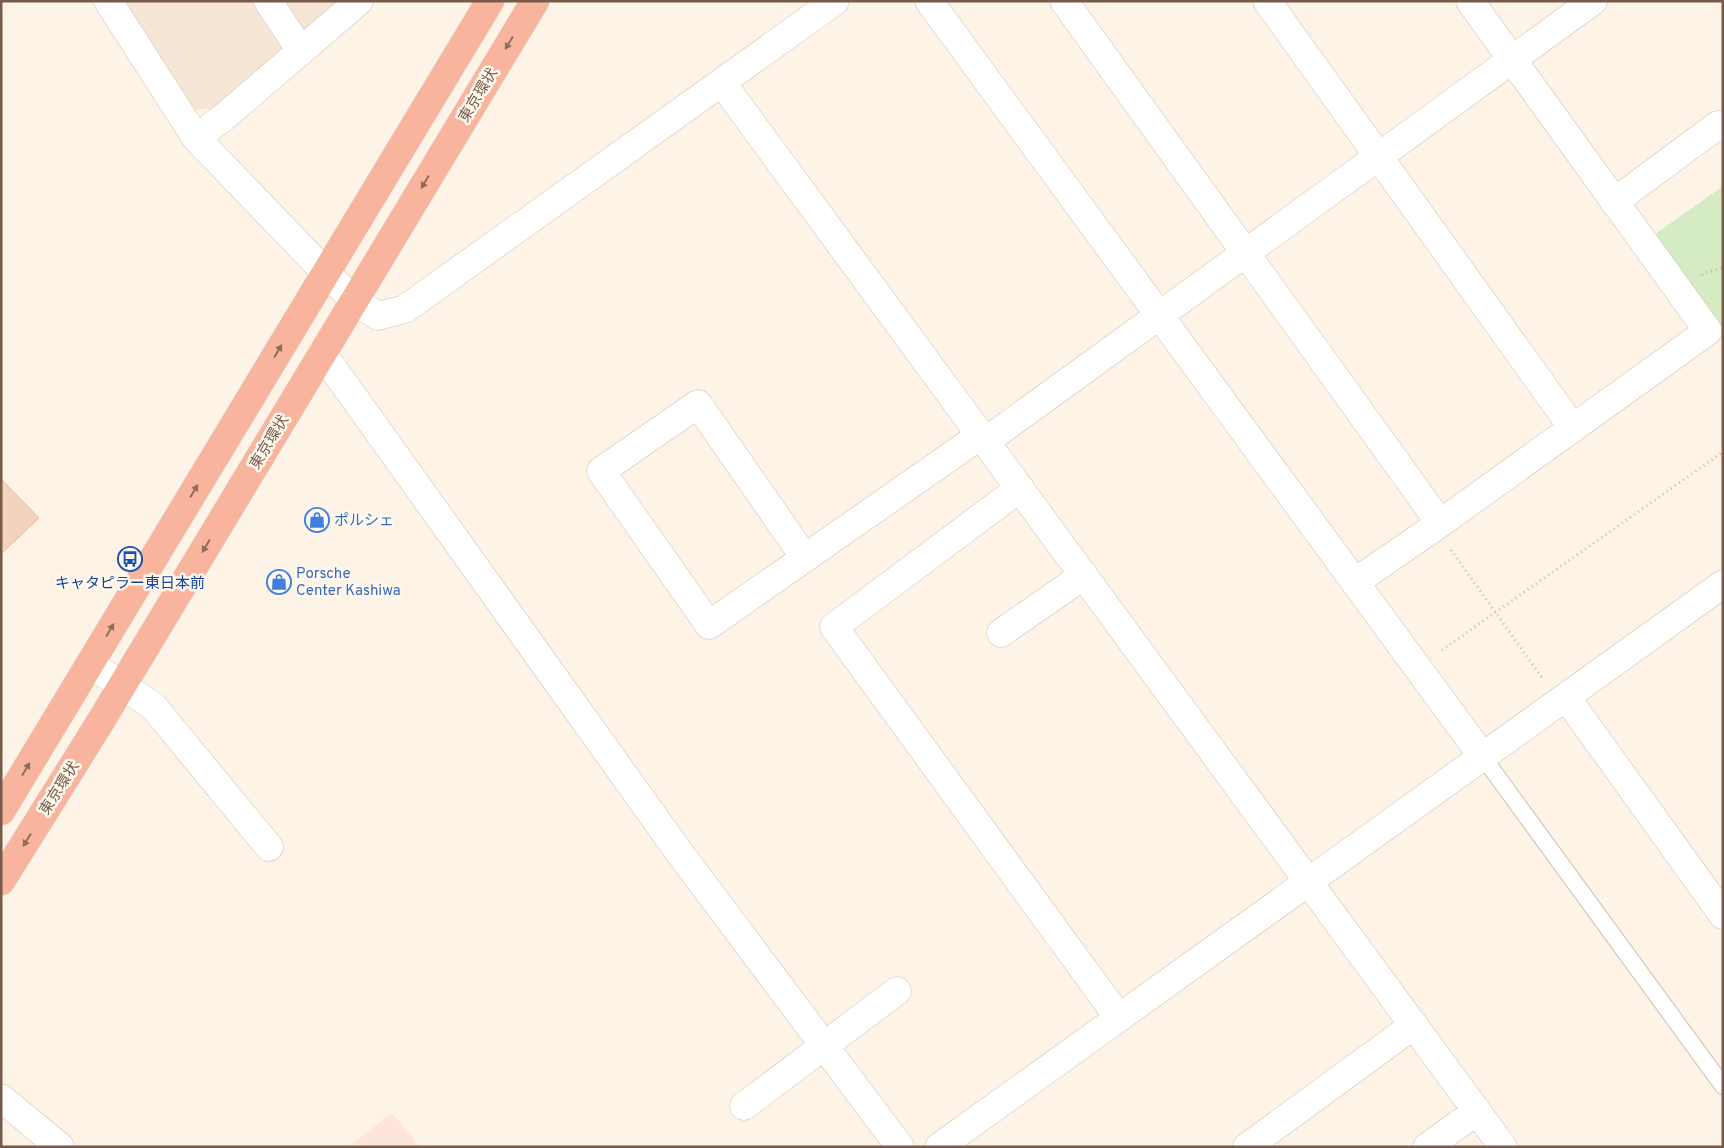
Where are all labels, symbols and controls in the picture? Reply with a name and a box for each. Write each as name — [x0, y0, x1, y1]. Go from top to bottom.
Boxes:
one-way arrow — [505, 36, 514, 50]
street label: 東京環状 — [455, 65, 503, 126]
one-way arrow — [421, 176, 430, 189]
one-way arrow — [273, 345, 282, 358]
street label: 東京環状 — [246, 412, 294, 473]
one-way arrow — [189, 484, 198, 497]
shop icon: ポルシェ — [304, 507, 330, 533]
place label: ポルシェ — [334, 512, 394, 531]
one-way arrow — [201, 540, 211, 553]
bus stop icon: キャタピラー東日本前 — [117, 546, 143, 572]
place label: Porsche Center Kashiwa — [296, 565, 401, 601]
shop icon: Porsche Center Kashiwa — [266, 569, 292, 595]
place label: キャタピラー東日本前 — [55, 575, 205, 594]
one-way arrow — [106, 623, 115, 636]
street label: 東京環状 — [35, 758, 84, 819]
one-way arrow — [22, 763, 31, 776]
one-way arrow — [23, 833, 32, 846]

